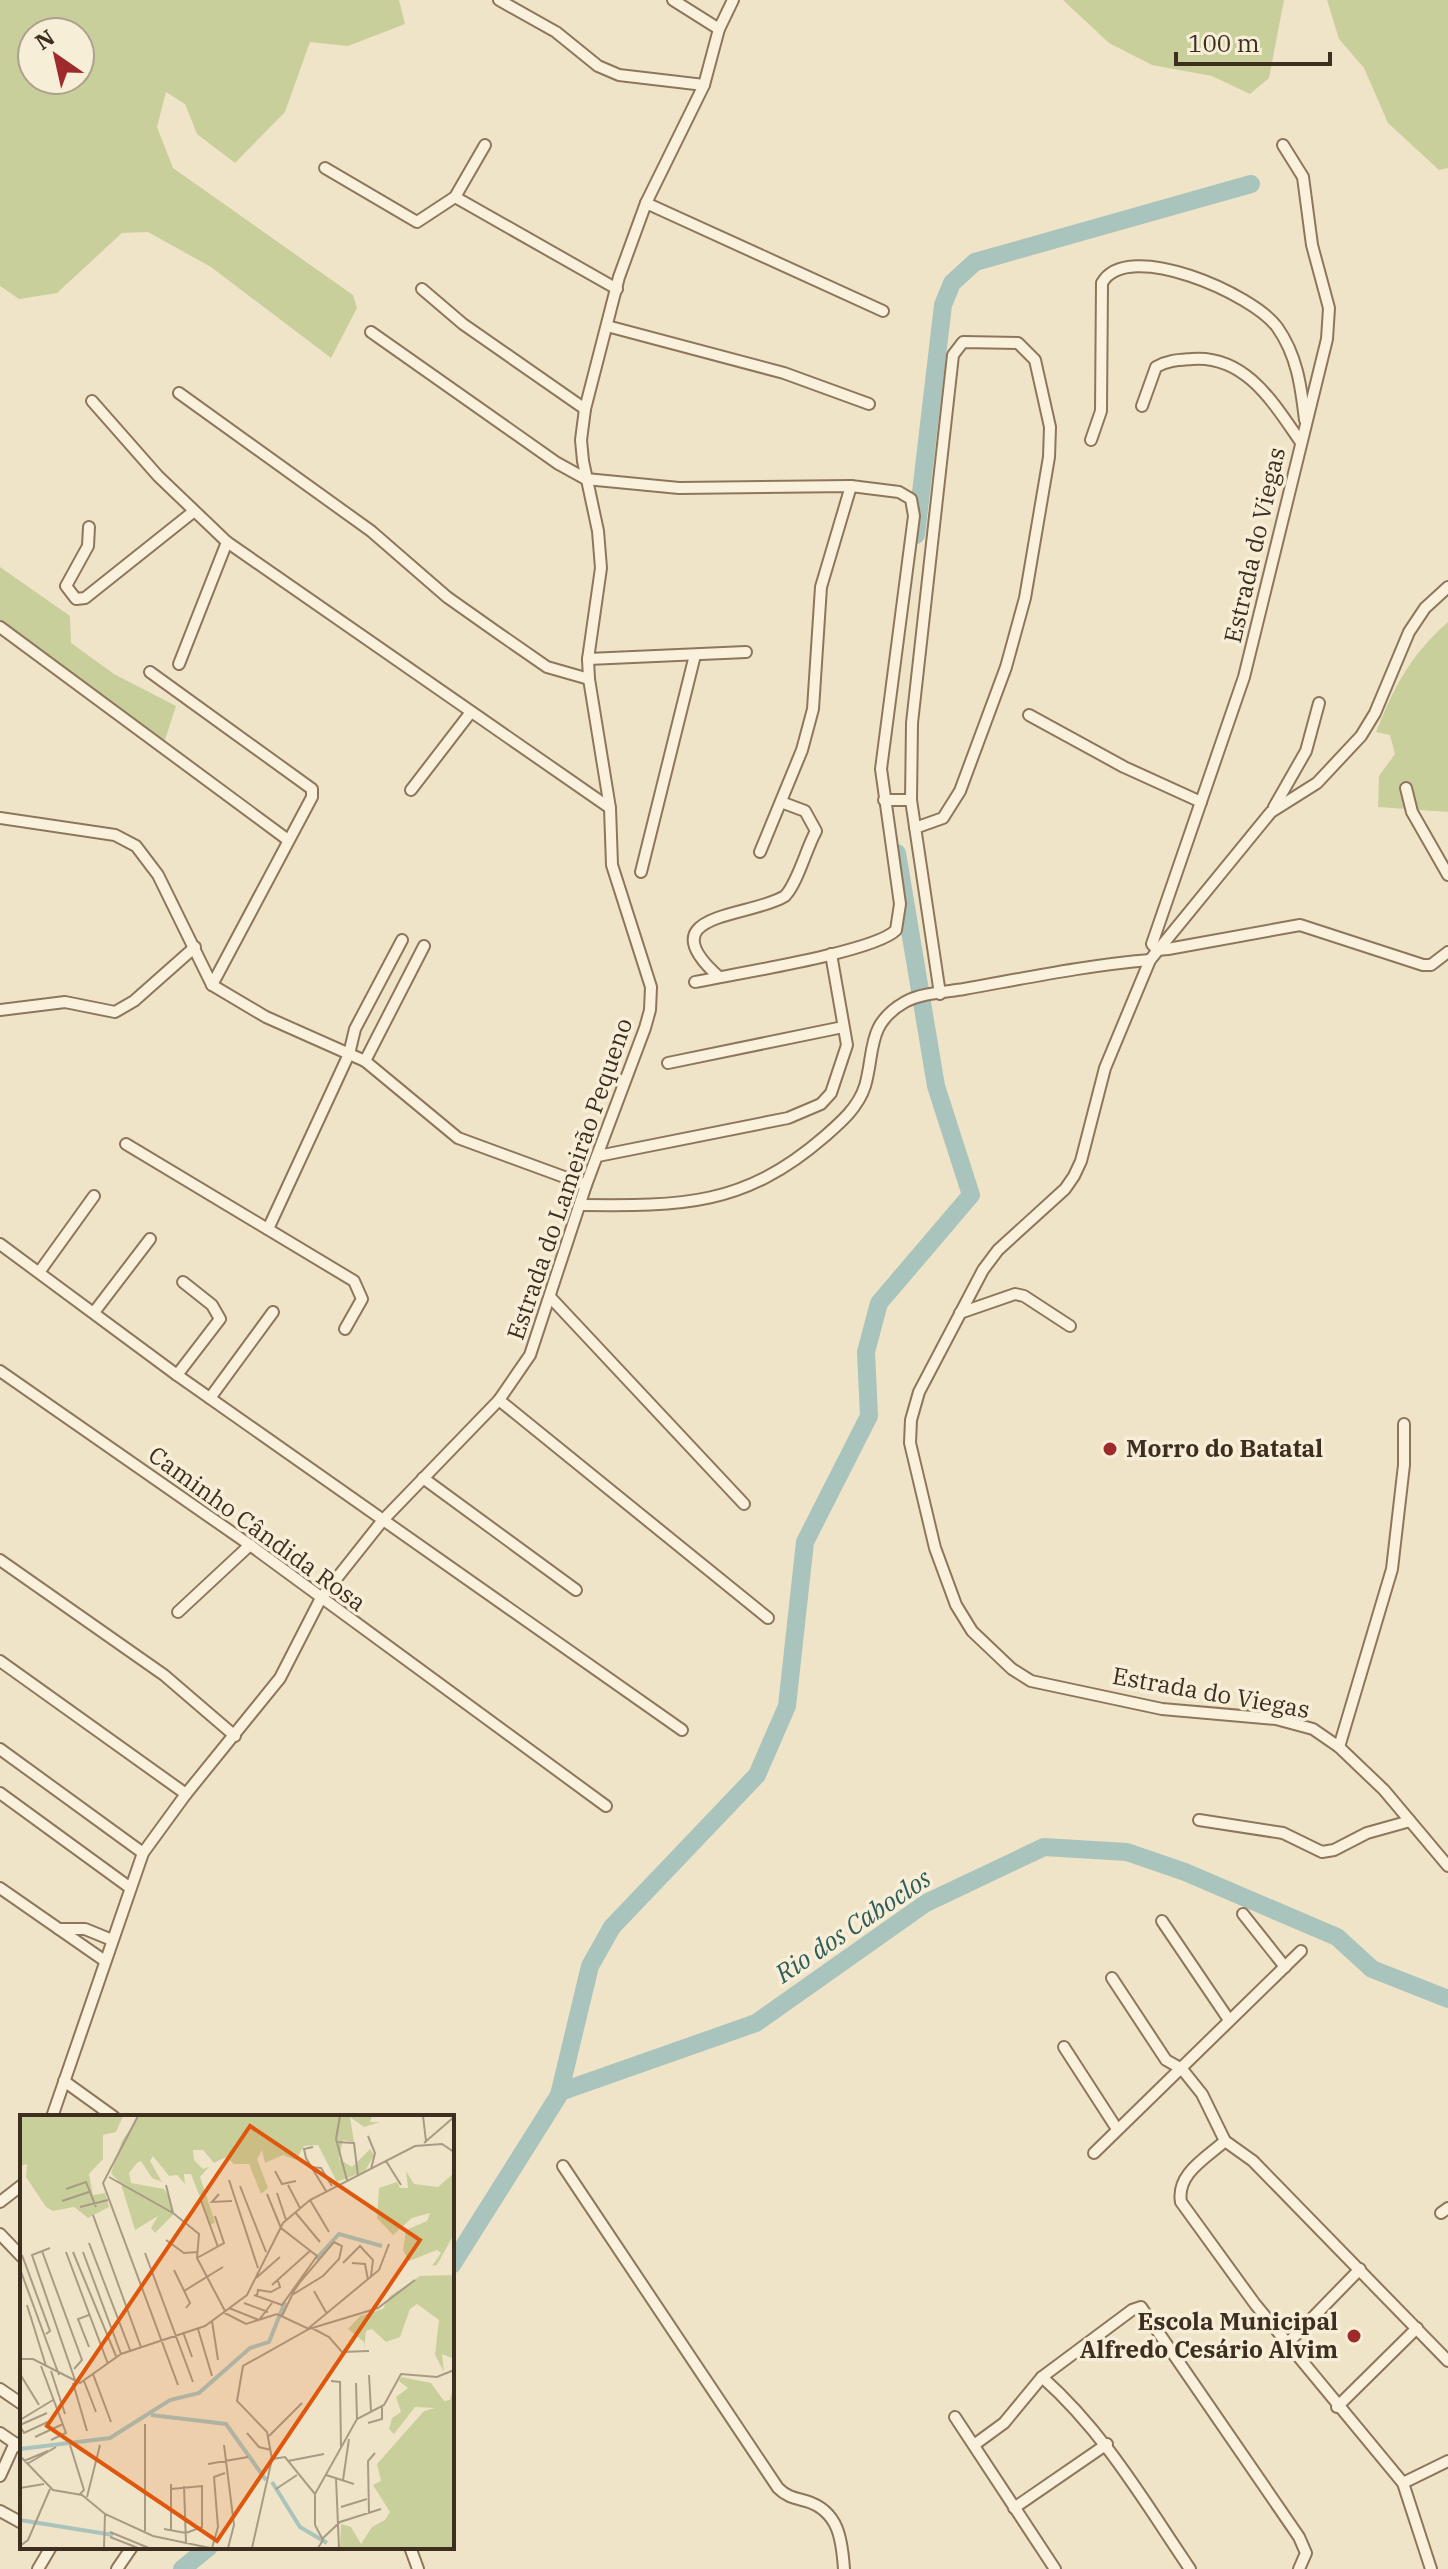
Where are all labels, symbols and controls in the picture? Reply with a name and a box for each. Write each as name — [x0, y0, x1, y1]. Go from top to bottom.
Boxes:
north arrow — [16, 16, 96, 96]
scale bar — [1176, 16, 1330, 66]
text: N — [29, 22, 60, 56]
text: 100 m — [1188, 27, 1260, 59]
street label: Estrada do Viegas — [1216, 444, 1292, 646]
street label: Estrada do Lameirão Pequeno — [499, 1014, 639, 1344]
place label: Morro do Batatal — [1126, 1432, 1323, 1464]
street label: Caminho Cândida Rosa — [142, 1438, 373, 1618]
marker: Morro do Batatal — [1101, 1440, 1119, 1458]
street label: Estrada do Viegas — [1110, 1659, 1312, 1725]
water label: Rio dos Caboclos — [767, 1860, 937, 1990]
inset map — [20, 2115, 454, 2549]
place label: Escola Municipal Alfredo Cesário Alvim — [1080, 2305, 1338, 2365]
marker: Escola Municipal Alfredo Cesário Alvim — [1345, 2327, 1363, 2345]

